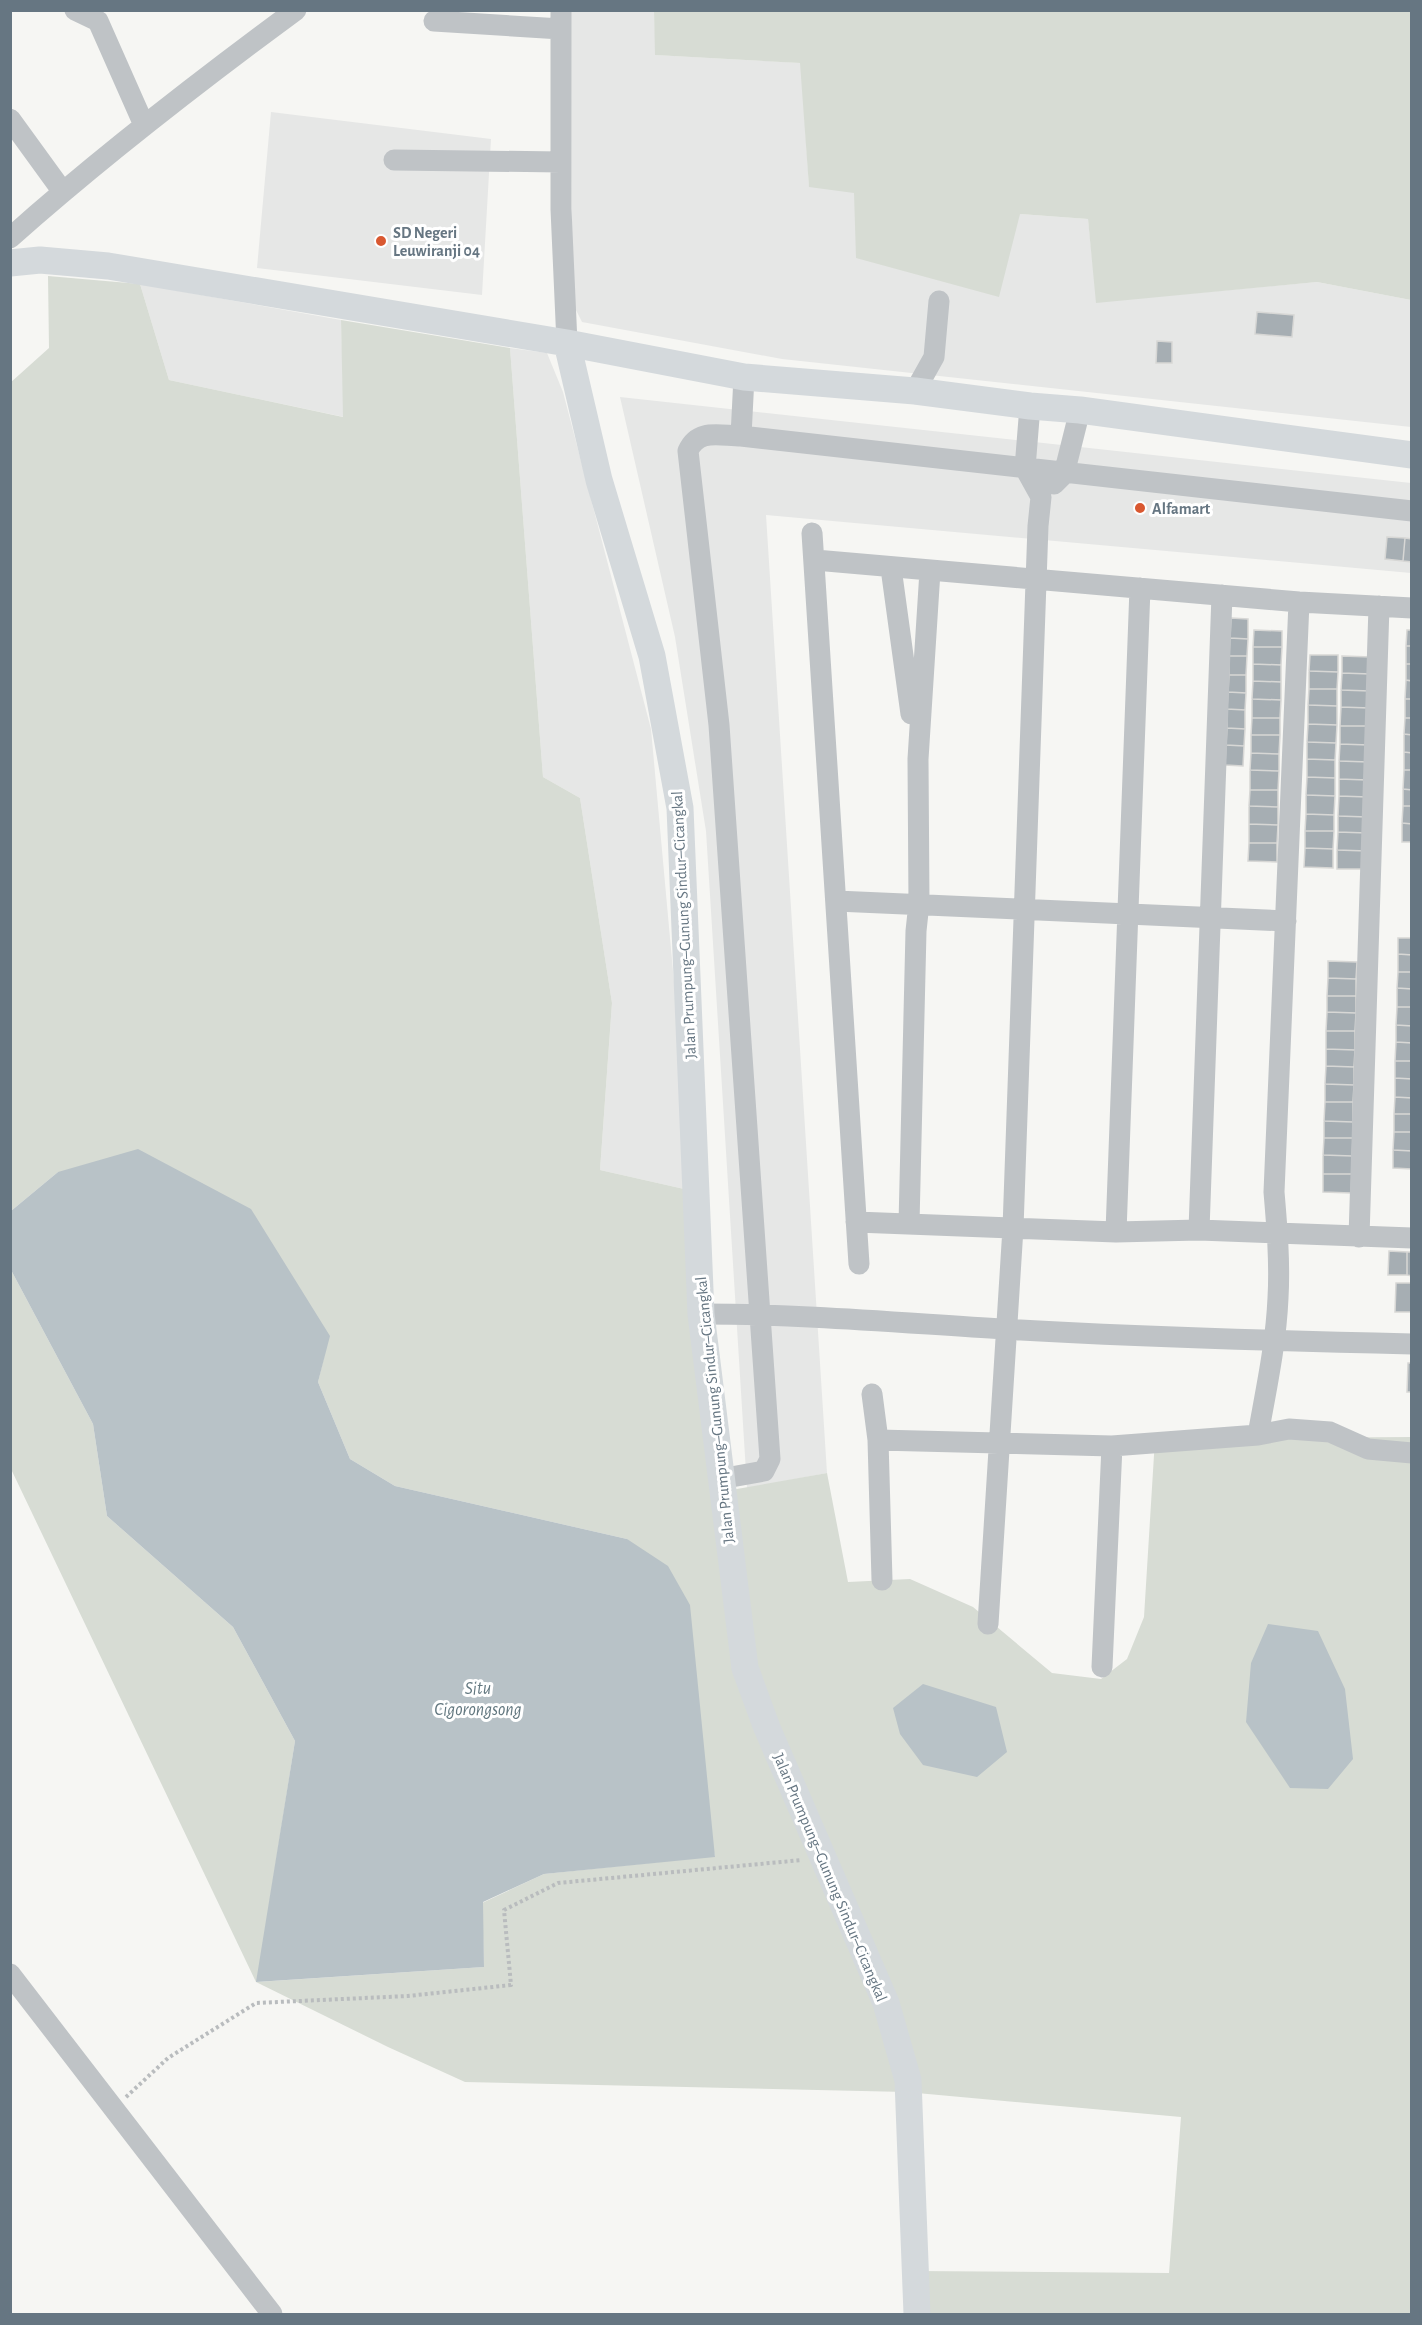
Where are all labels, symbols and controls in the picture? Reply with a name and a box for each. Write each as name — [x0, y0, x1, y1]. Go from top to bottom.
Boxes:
place label: SD Negeri Leuwiranji 04 — [393, 225, 480, 260]
marker: SD Negeri Leuwiranji 04 — [374, 234, 388, 248]
marker: Alfamart — [1133, 501, 1147, 515]
place label: Alfamart — [1152, 501, 1211, 517]
street label: Jalan Prumpung–Gunung Sindur–Cicangkal — [669, 791, 699, 1059]
street label: Jalan Prumpung–Gunung Sindur–Cicangkal — [693, 1276, 737, 1544]
water label: Situ Cigorongsong — [434, 1680, 522, 1719]
street label: Jalan Prumpung–Gunung Sindur–Cicangkal — [770, 1751, 890, 2004]

